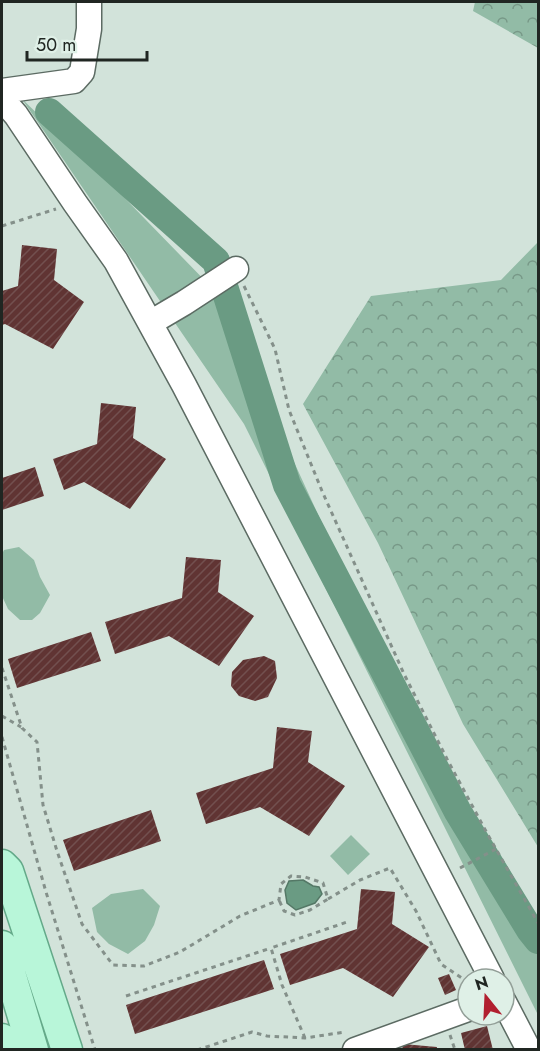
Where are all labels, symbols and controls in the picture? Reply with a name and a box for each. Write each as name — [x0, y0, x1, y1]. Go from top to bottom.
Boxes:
scale bar — [27, 24, 147, 62]
text: 50 m — [36, 32, 76, 58]
north arrow — [456, 967, 516, 1027]
text: N — [472, 970, 491, 996]

